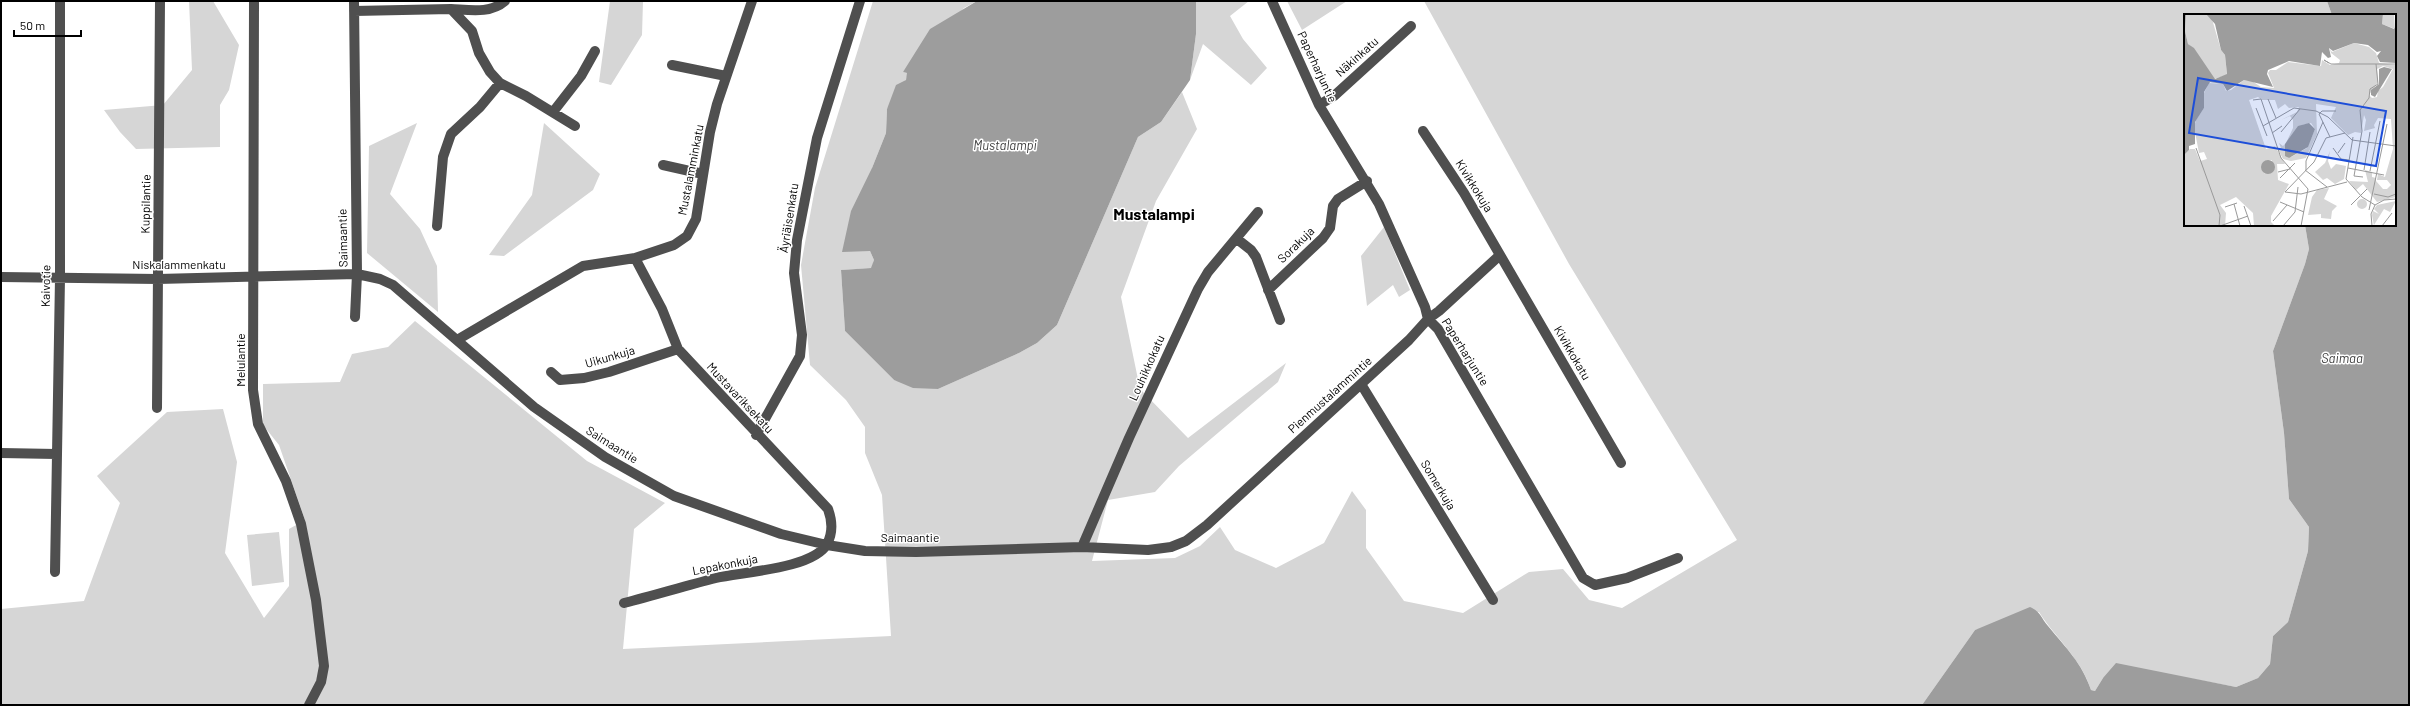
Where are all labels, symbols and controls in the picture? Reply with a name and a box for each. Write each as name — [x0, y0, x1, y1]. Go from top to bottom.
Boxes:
scale bar — [14, 12, 81, 38]
inset map — [2184, 14, 2396, 226]
text: 50 m — [20, 18, 45, 32]
street label: Paperharjuntie — [1295, 29, 1341, 104]
street label: Näkinkatu — [1332, 33, 1381, 79]
street label: Mustalamminkatu — [674, 123, 706, 216]
water label: Mustalampi — [973, 137, 1038, 153]
street label: Kivikkokuja — [1453, 157, 1496, 214]
street label: Kuppilantie — [137, 174, 153, 234]
street label: Äyriäisenkatu — [776, 182, 800, 254]
district label: Mustalampi — [1113, 204, 1195, 223]
street label: Saimaantie — [334, 209, 350, 267]
street label: Sorakuja — [1274, 223, 1317, 265]
street label: Niskalammenkatu — [132, 257, 226, 271]
street label: Kaivotie — [38, 265, 52, 307]
street label: Paperharjuntie — [1439, 315, 1492, 388]
street label: Kivikkokatu — [1552, 323, 1594, 382]
street label: Melulantie — [233, 333, 247, 387]
street label: Louhikkokatu — [1125, 333, 1167, 403]
street label: Uikunkuja — [583, 342, 636, 370]
water label: Saimaa — [2321, 350, 2363, 366]
street label: Pienmustalammintie — [1285, 353, 1374, 436]
street label: Mustavariksekatu — [704, 359, 777, 435]
street label: Saimaantie — [584, 423, 641, 466]
street label: Somerkuja — [1419, 457, 1459, 512]
street label: Saimaantie — [881, 530, 939, 544]
street label: Lepakonkuja — [691, 551, 759, 577]

